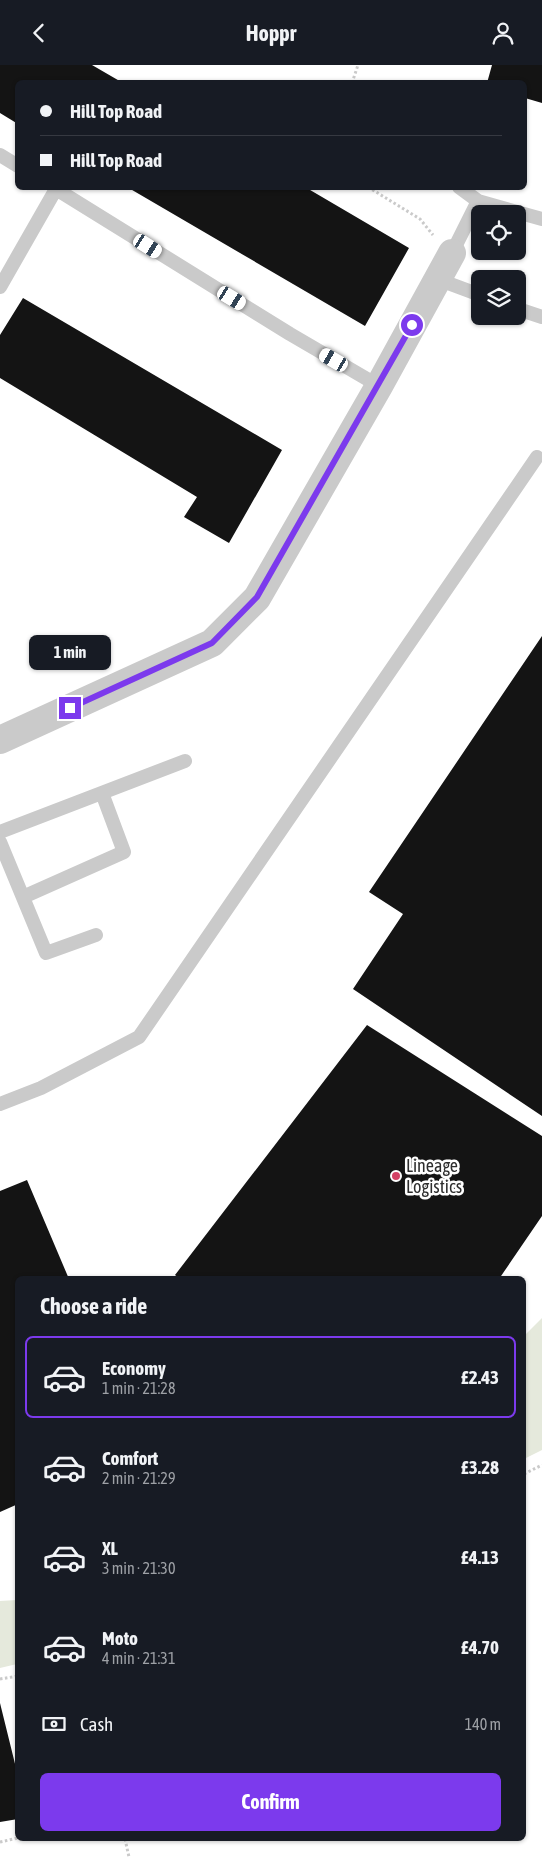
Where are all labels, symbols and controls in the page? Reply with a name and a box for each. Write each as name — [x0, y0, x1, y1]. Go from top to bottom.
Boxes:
icon: back — [25, 19, 53, 47]
icon: person — [489, 19, 517, 47]
text: Hoppr — [246, 20, 296, 46]
text: Hill Top Road — [70, 100, 162, 122]
text: Hill Top Road — [70, 149, 162, 171]
map controls — [471, 205, 526, 325]
button: locate — [471, 205, 526, 260]
car — [131, 232, 164, 260]
button: layers — [471, 270, 526, 325]
car — [215, 284, 248, 312]
route start — [401, 314, 423, 336]
car — [317, 346, 350, 374]
callout: 1 min — [29, 635, 111, 671]
text: 1 min — [54, 643, 86, 661]
route end — [59, 697, 81, 719]
place label: Lineage Logistics — [406, 1155, 462, 1197]
marker: Lineage Logistics — [390, 1170, 402, 1182]
text: Choose a ride — [40, 1293, 147, 1319]
icon: car — [42, 1355, 87, 1400]
text: Economy — [102, 1357, 166, 1379]
text: £2.43 — [461, 1366, 499, 1388]
text: 1 min · 21:28 — [102, 1379, 175, 1397]
icon: car — [42, 1445, 87, 1490]
text: Comfort — [102, 1447, 158, 1469]
text: £3.28 — [461, 1456, 499, 1478]
text: 2 min · 21:29 — [102, 1469, 175, 1487]
icon: car — [42, 1535, 87, 1580]
text: XL — [102, 1537, 118, 1559]
text: £4.13 — [461, 1546, 499, 1568]
text: 3 min · 21:30 — [102, 1559, 175, 1577]
icon: car — [42, 1625, 87, 1670]
text: Moto — [102, 1627, 138, 1649]
text: £4.70 — [461, 1636, 499, 1658]
text: 4 min · 21:31 — [102, 1649, 175, 1667]
icon: cash — [40, 1710, 68, 1738]
text: Cash — [80, 1713, 113, 1735]
text: 140 m — [465, 1715, 501, 1733]
button: Confirm — [40, 1773, 501, 1831]

